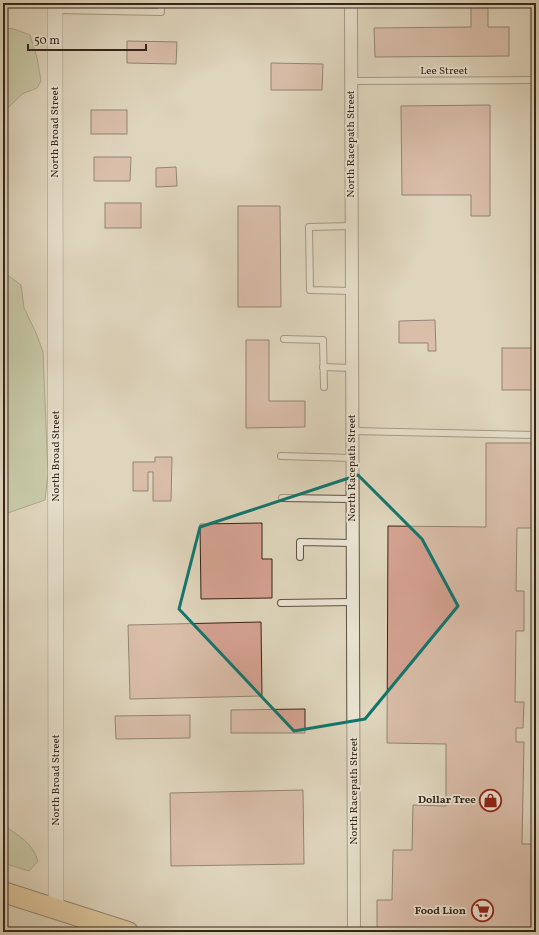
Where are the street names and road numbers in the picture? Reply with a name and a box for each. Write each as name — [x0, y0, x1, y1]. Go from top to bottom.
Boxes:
street label: Lee Street — [420, 64, 468, 79]
street label: North Broad Street — [48, 86, 63, 178]
street label: North Racepath Street — [344, 90, 359, 198]
street label: North Broad Street — [49, 410, 64, 502]
street label: North Racepath Street — [345, 414, 360, 522]
street label: North Broad Street — [49, 734, 64, 826]
street label: North Racepath Street — [347, 737, 362, 845]

